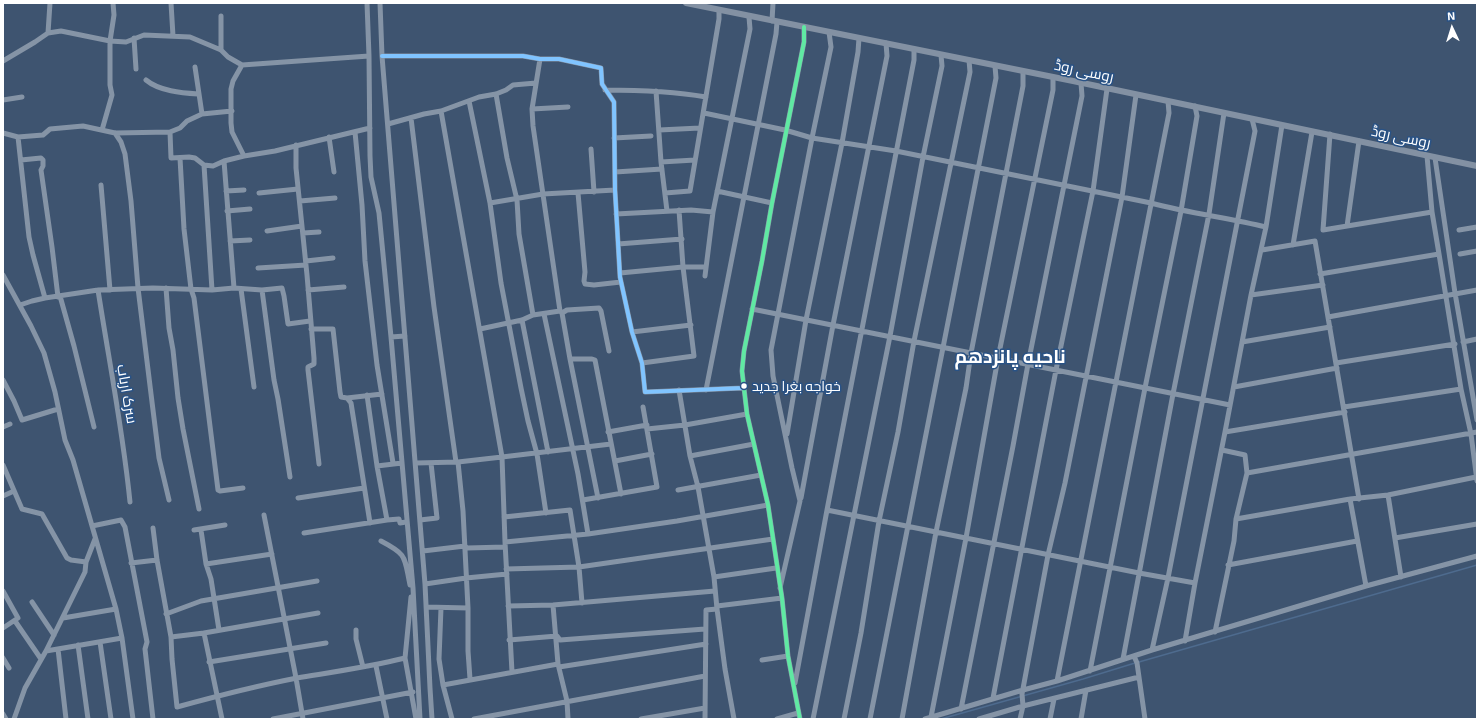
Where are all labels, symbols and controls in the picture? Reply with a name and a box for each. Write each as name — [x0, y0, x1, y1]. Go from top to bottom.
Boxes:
north arrow — [1432, 8, 1472, 48]
text: N — [1447, 9, 1456, 22]
street label: روسی روڈ — [1053, 56, 1115, 86]
street label: روسی روڈ — [1370, 122, 1432, 152]
district label: ناحیه پانزدهم — [954, 346, 1066, 368]
street label: سرک ارباب — [113, 363, 141, 425]
place label: خواجه بغرا جدید — [752, 378, 841, 394]
marker: خواجه بغرا جدید — [739, 381, 749, 391]

